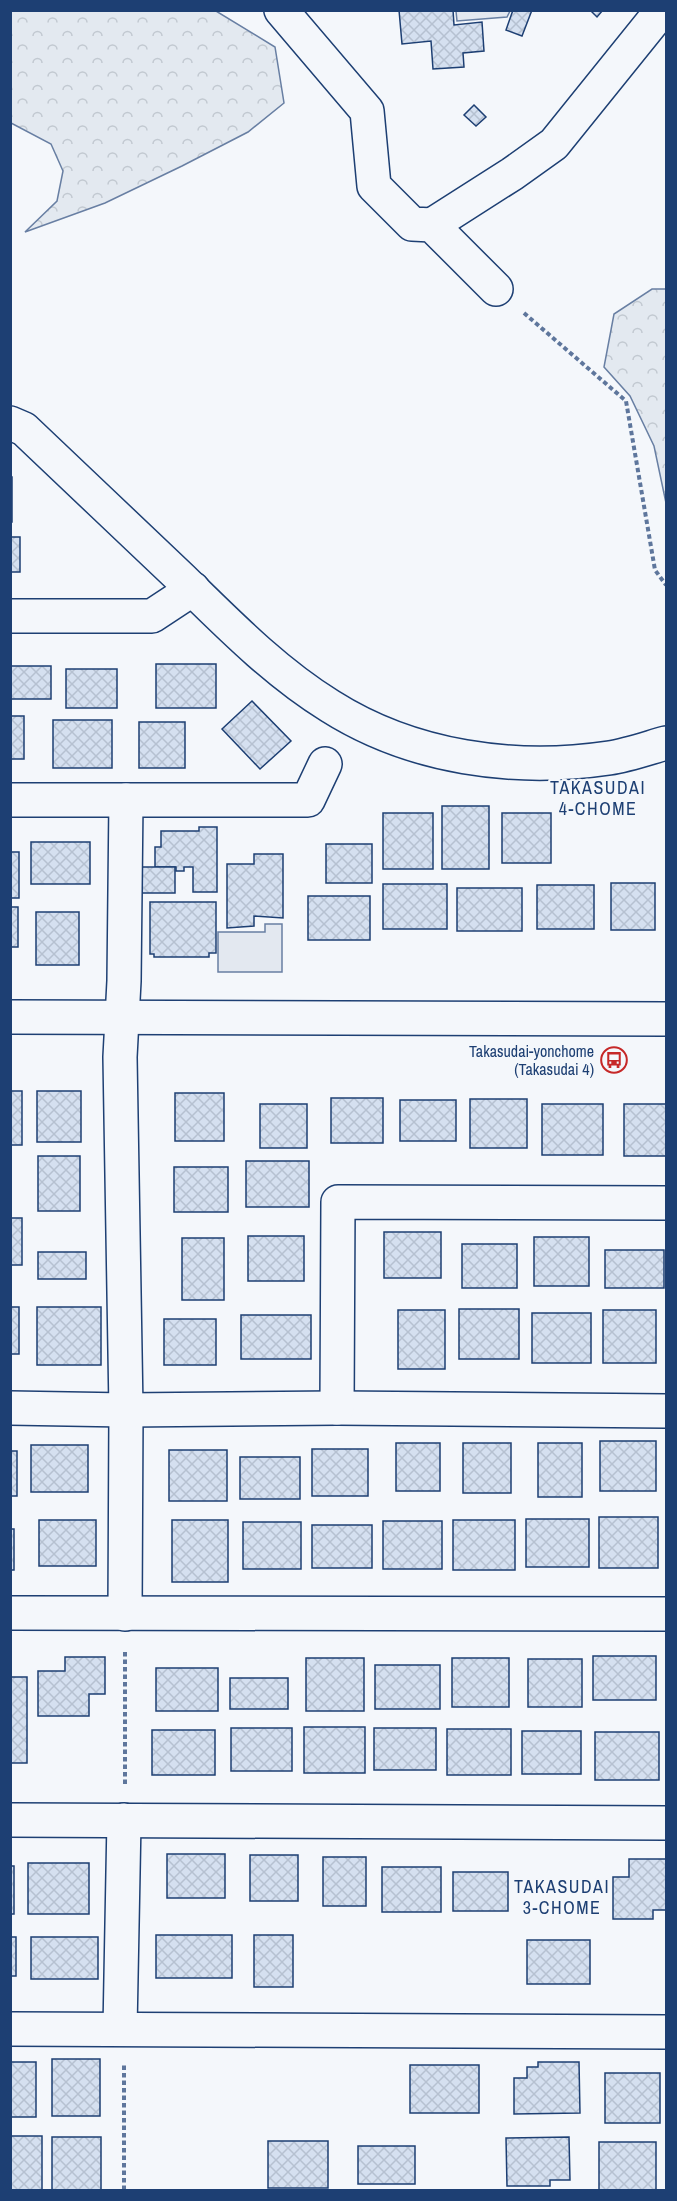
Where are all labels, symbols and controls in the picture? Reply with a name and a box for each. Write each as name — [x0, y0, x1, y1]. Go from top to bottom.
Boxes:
district label: TAKASUDAI 4-CHOME — [550, 775, 646, 821]
place label: Takasudai-yonchome (Takasudai 4) — [469, 1040, 594, 1080]
bus stop icon: Takasudai-yonchome (Takasudai 4) — [599, 1045, 629, 1075]
district label: TAKASUDAI 3-CHOME — [514, 1874, 610, 1920]

